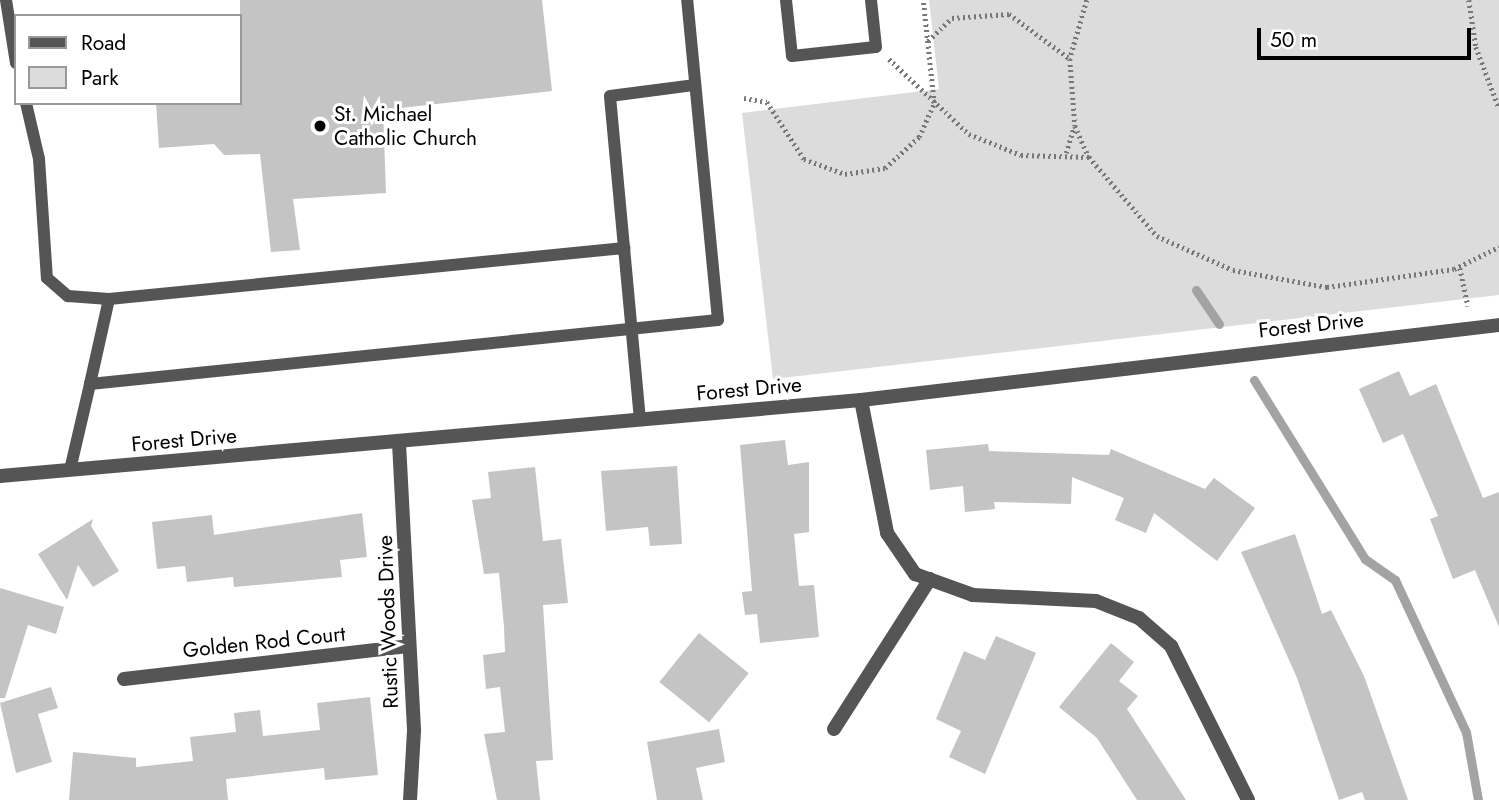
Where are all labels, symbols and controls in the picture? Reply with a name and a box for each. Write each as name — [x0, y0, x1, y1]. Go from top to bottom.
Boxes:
legend — [14, 14, 242, 105]
scale bar — [1261, 14, 1474, 58]
text: 50 m — [1270, 25, 1317, 55]
text: Road — [81, 28, 126, 58]
text: Park — [81, 63, 118, 93]
place label: St. Michael Catholic Church — [334, 101, 477, 151]
marker: St. Michael Catholic Church — [312, 118, 328, 134]
street label: Forest Drive — [1257, 307, 1365, 343]
street label: Forest Drive — [695, 372, 803, 406]
street label: Forest Drive — [130, 423, 238, 457]
street label: Rustic Woods Drive — [372, 535, 404, 709]
street label: Golden Rod Court — [181, 621, 347, 663]

